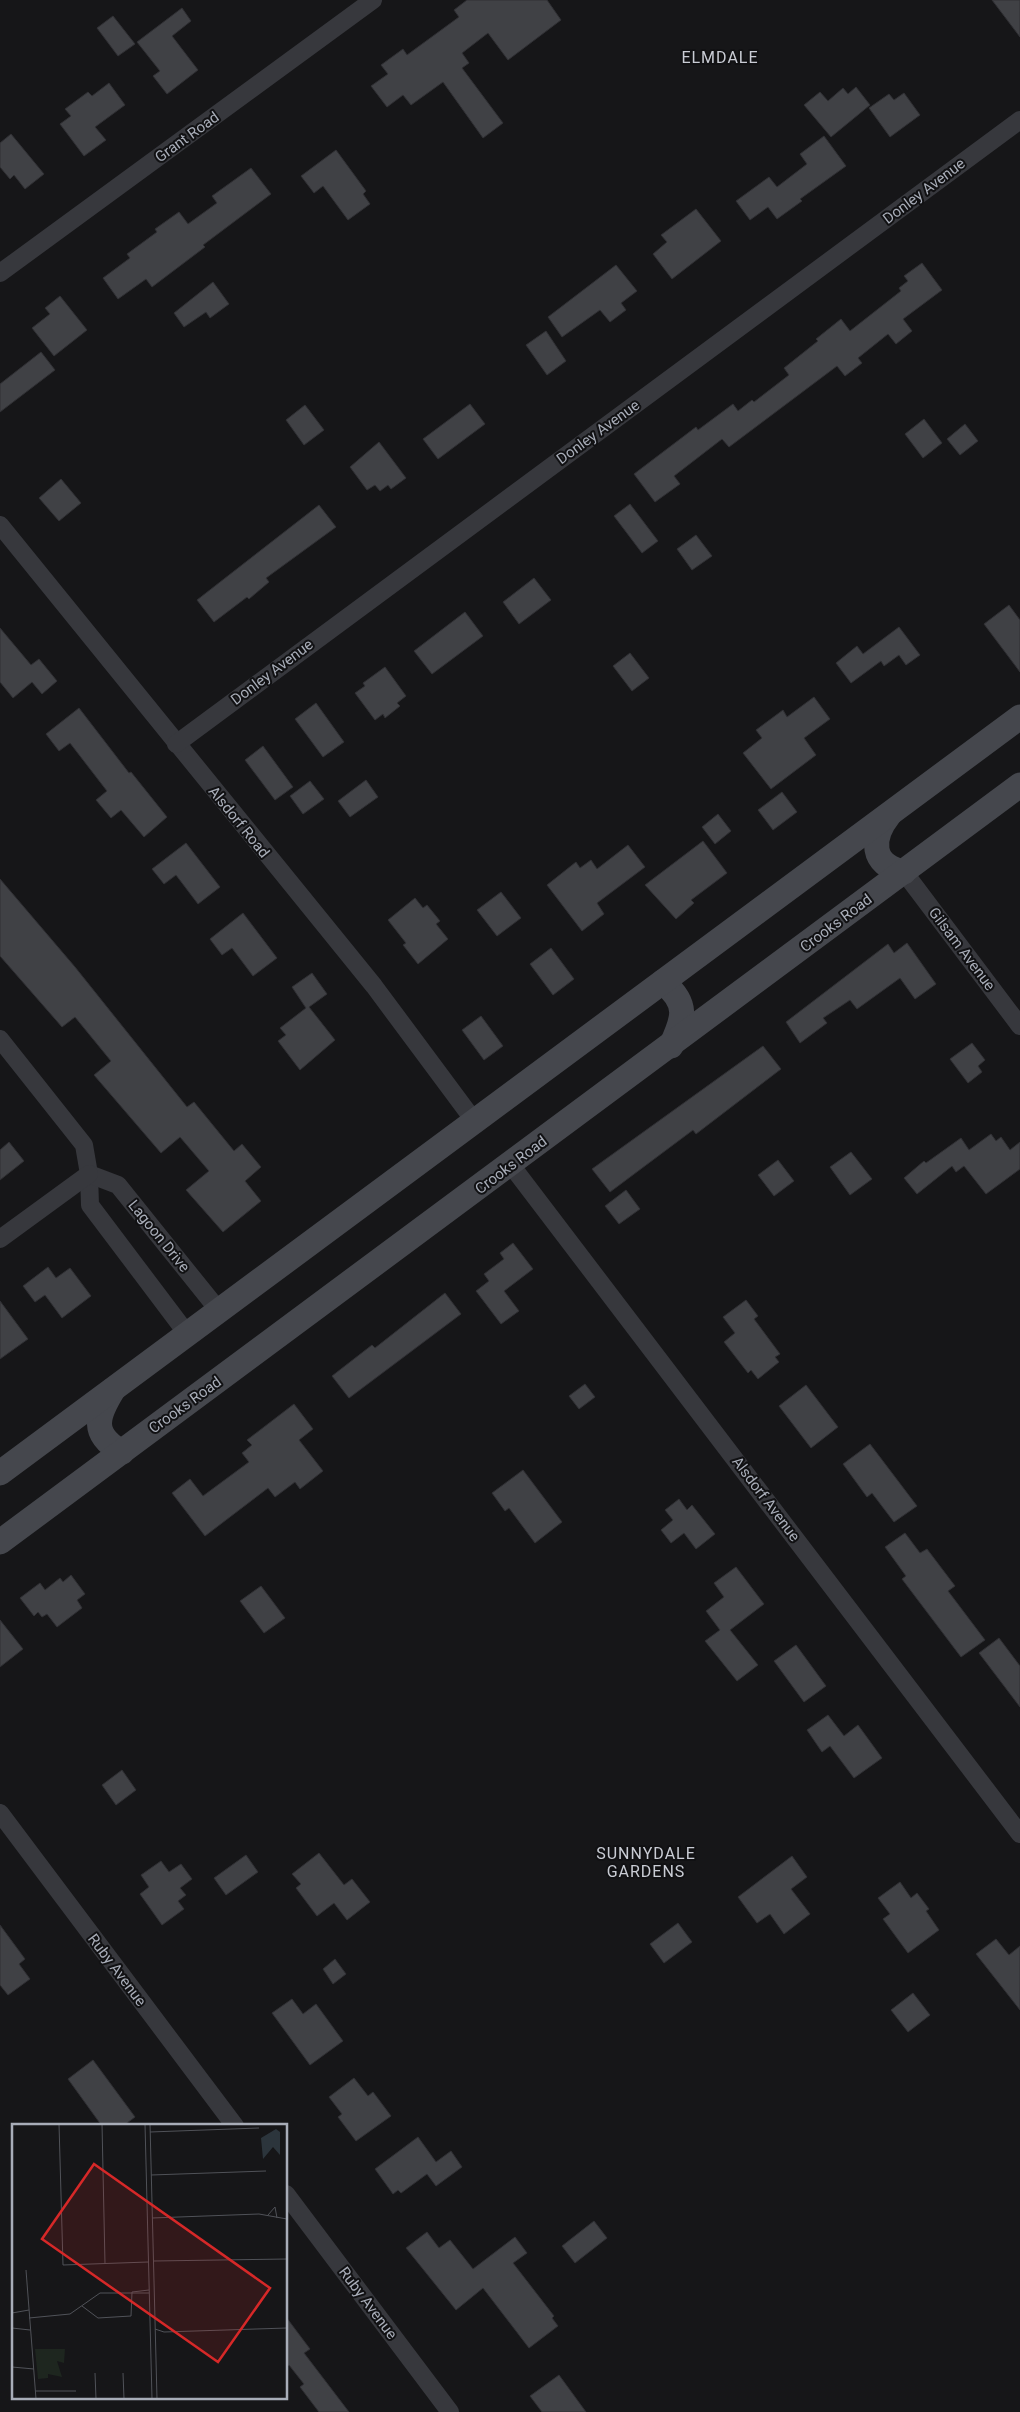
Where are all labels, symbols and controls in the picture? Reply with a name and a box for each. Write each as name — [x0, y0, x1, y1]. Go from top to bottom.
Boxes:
district label: ELMDALE — [681, 48, 759, 67]
street label: Grant Road — [152, 108, 222, 166]
street label: Donley Avenue — [879, 154, 969, 228]
street label: Donley Avenue — [553, 396, 643, 468]
street label: Donley Avenue — [227, 635, 317, 709]
street label: Alsdorf Road — [205, 783, 273, 861]
street label: Crooks Road — [797, 890, 875, 956]
street label: Gilsam Avenue — [925, 904, 999, 994]
street label: Crooks Road — [472, 1132, 550, 1198]
street label: Lagoon Drive — [124, 1196, 194, 1276]
street label: Crooks Road — [145, 1373, 225, 1437]
street label: Alsdorf Avenue — [728, 1453, 804, 1545]
district label: SUNNYDALE GARDENS — [596, 1844, 696, 1881]
street label: Ruby Avenue — [84, 1930, 150, 2010]
inset map — [12, 2124, 288, 2400]
street label: Ruby Avenue — [335, 2263, 401, 2343]

